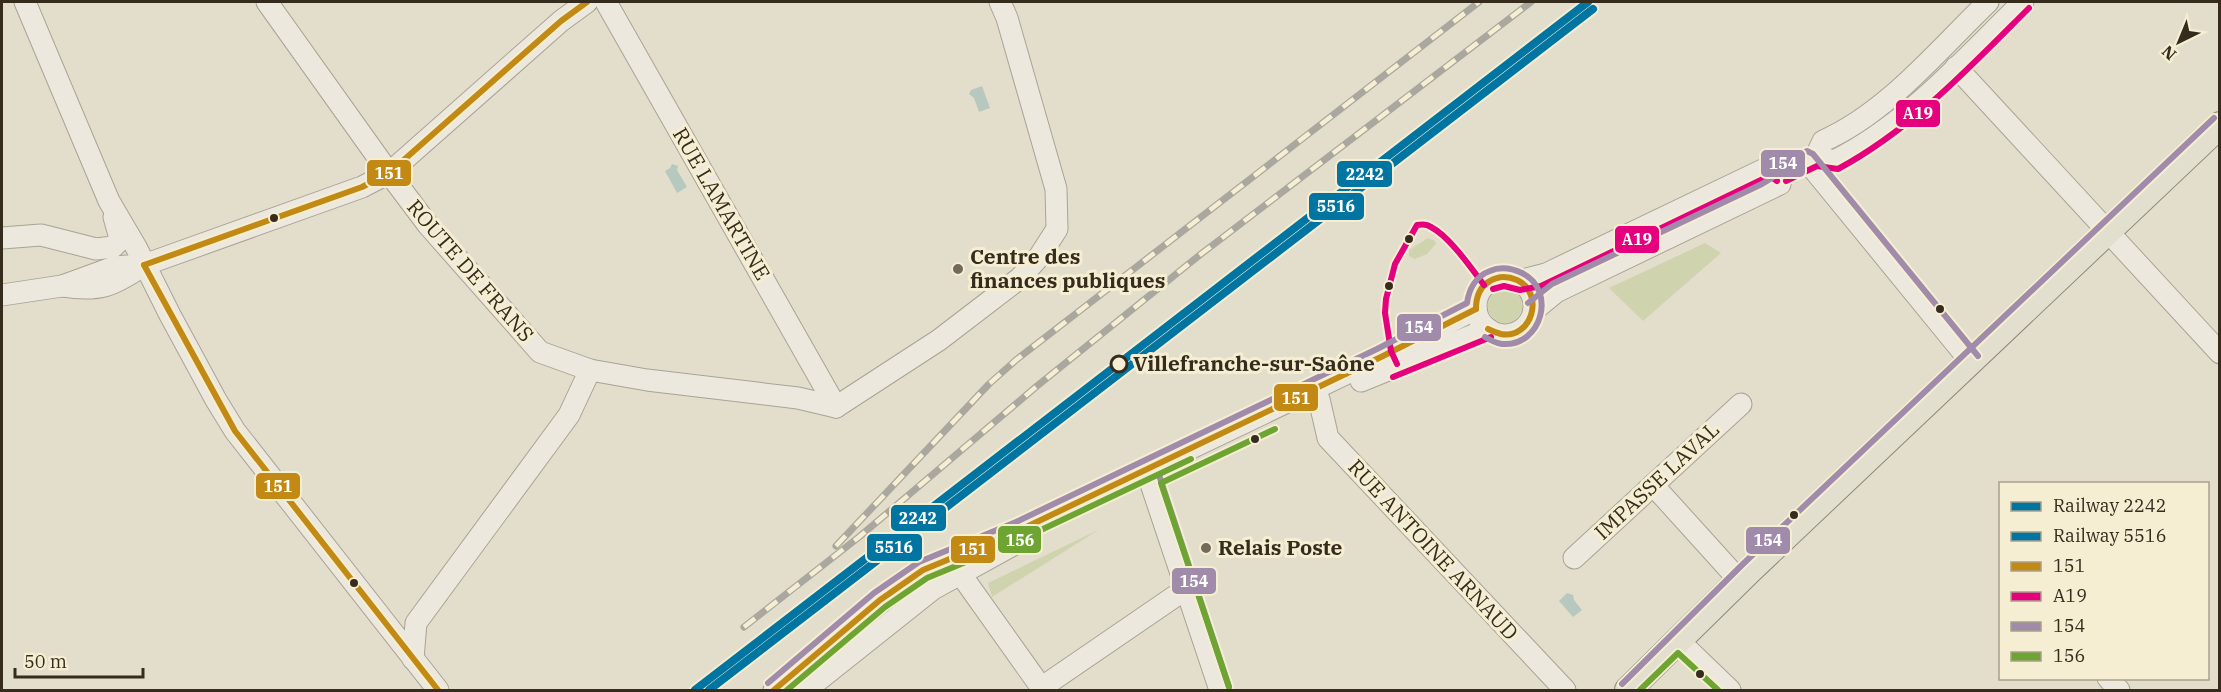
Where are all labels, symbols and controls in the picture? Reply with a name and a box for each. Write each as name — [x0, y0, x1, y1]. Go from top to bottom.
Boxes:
north arrow — [2149, 12, 2209, 72]
text: N — [2157, 41, 2180, 65]
line badge: A19 — [1895, 99, 1941, 128]
text: A19 — [1903, 103, 1933, 123]
street label: RUE LAMARTINE — [667, 122, 777, 285]
line badge: 154 — [1760, 149, 1806, 178]
text: 154 — [1769, 153, 1798, 173]
line badge: 151 — [366, 159, 412, 187]
line badge: 2242 — [1336, 160, 1393, 188]
text: 151 — [375, 163, 403, 183]
text: 2242 — [1346, 164, 1384, 184]
line badge: 5516 — [1308, 192, 1365, 221]
street label: ROUTE DE FRANS — [401, 193, 540, 347]
text: 5516 — [1317, 196, 1355, 216]
unlabelled marker — [268, 212, 280, 224]
line badge: A19 — [1614, 225, 1660, 254]
text: A19 — [1622, 229, 1652, 249]
unlabelled marker — [1403, 233, 1415, 245]
place label: Centre des finances publiques — [970, 242, 1165, 294]
marker: Centre des finances publiques — [951, 262, 965, 276]
unlabelled marker — [1383, 280, 1395, 292]
unlabelled marker — [1934, 303, 1946, 315]
line badge: 154 — [1396, 313, 1442, 342]
text: 154 — [1405, 317, 1434, 337]
place label: Villefranche-sur-Saône — [1133, 349, 1375, 377]
marker: Villefranche-sur-Saône — [1110, 355, 1128, 373]
line badge: 151 — [1273, 383, 1319, 412]
text: 151 — [1282, 388, 1310, 408]
street label: IMPASSE LAVAL — [1588, 415, 1725, 545]
unlabelled marker — [1249, 433, 1261, 445]
street label: RUE ANTOINE ARNAUD — [1342, 453, 1525, 646]
line badge: 151 — [255, 472, 301, 500]
text: 151 — [264, 476, 292, 496]
legend — [1999, 482, 2209, 680]
text: Railway 2242 — [2053, 494, 2166, 517]
line badge: 2242 — [890, 504, 947, 532]
text: 2242 — [899, 508, 937, 528]
unlabelled marker — [1788, 509, 1800, 521]
text: Railway 5516 — [2053, 524, 2166, 547]
line badge: 156 — [997, 525, 1042, 554]
line badge: 154 — [1745, 526, 1791, 555]
text: 156 — [1006, 530, 1034, 550]
text: 154 — [1754, 530, 1783, 550]
line badge: 5516 — [866, 533, 923, 562]
place label: Relais Poste — [1218, 533, 1343, 561]
line badge: 151 — [950, 535, 996, 564]
text: 5516 — [875, 537, 913, 557]
text: 151 — [959, 539, 987, 559]
marker: Relais Poste — [1199, 541, 1213, 555]
text: 151 — [2053, 554, 2085, 577]
line badge: 154 — [1171, 567, 1217, 595]
text: 154 — [1180, 571, 1209, 591]
unlabelled marker — [348, 577, 360, 589]
text: A19 — [2053, 584, 2087, 607]
text: 154 — [2053, 614, 2085, 637]
scale bar — [15, 641, 142, 679]
text: 156 — [2053, 644, 2085, 667]
text: 50 m — [24, 650, 67, 673]
unlabelled marker — [1694, 668, 1706, 680]

